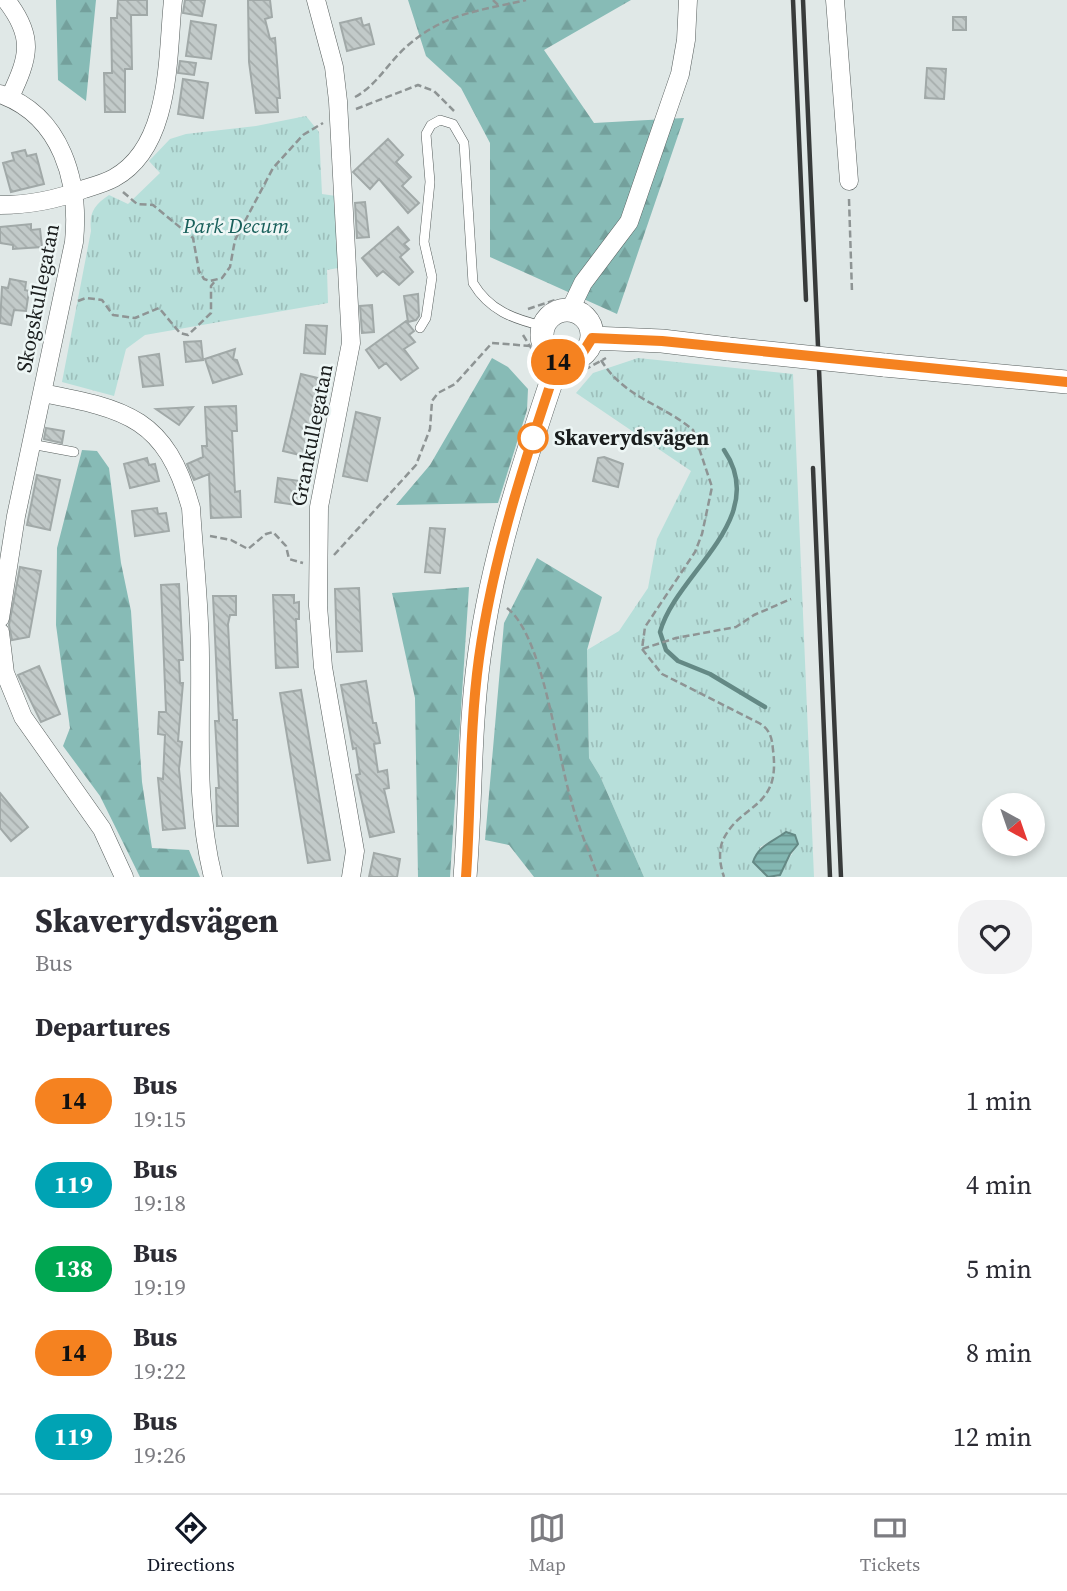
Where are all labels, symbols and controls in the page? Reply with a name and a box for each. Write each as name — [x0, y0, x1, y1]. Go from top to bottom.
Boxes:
park label: Park Decum — [182, 211, 289, 240]
street label: Skogskullegatan — [9, 221, 66, 375]
line badge: 14 — [526, 339, 590, 385]
text: 14 — [545, 345, 571, 378]
street label: Grankullegatan — [283, 361, 340, 509]
marker: Skaverydsvägen — [518, 423, 548, 453]
place label: Skaverydsvägen — [554, 423, 709, 452]
north arrow — [982, 793, 1045, 856]
map controls — [982, 793, 1045, 856]
text: Skaverydsvägen — [35, 898, 279, 943]
button: heart — [958, 900, 1032, 974]
text: Bus — [35, 947, 72, 979]
text: Departures — [35, 1009, 170, 1045]
text: Bus — [133, 1067, 177, 1103]
text: 1 min — [966, 1083, 1032, 1119]
text: 14 — [60, 1084, 87, 1117]
text: 19:15 — [133, 1103, 186, 1135]
text: Bus — [133, 1151, 177, 1187]
text: 4 min — [966, 1167, 1032, 1203]
text: 119 — [54, 1168, 93, 1201]
text: 19:18 — [133, 1187, 186, 1219]
text: Bus — [133, 1235, 177, 1271]
text: 5 min — [966, 1251, 1032, 1287]
text: 138 — [54, 1252, 93, 1285]
text: 19:19 — [133, 1271, 186, 1303]
text: Bus — [133, 1319, 177, 1355]
text: 8 min — [966, 1335, 1032, 1371]
text: 14 — [60, 1336, 87, 1369]
text: 19:22 — [133, 1355, 186, 1387]
text: Bus — [133, 1403, 177, 1439]
text: 12 min — [953, 1419, 1032, 1455]
text: 119 — [54, 1420, 93, 1453]
text: 19:26 — [133, 1439, 186, 1471]
tab: Directions — [147, 1509, 235, 1577]
tab: Map — [528, 1509, 566, 1577]
tab: Tickets — [860, 1509, 920, 1577]

